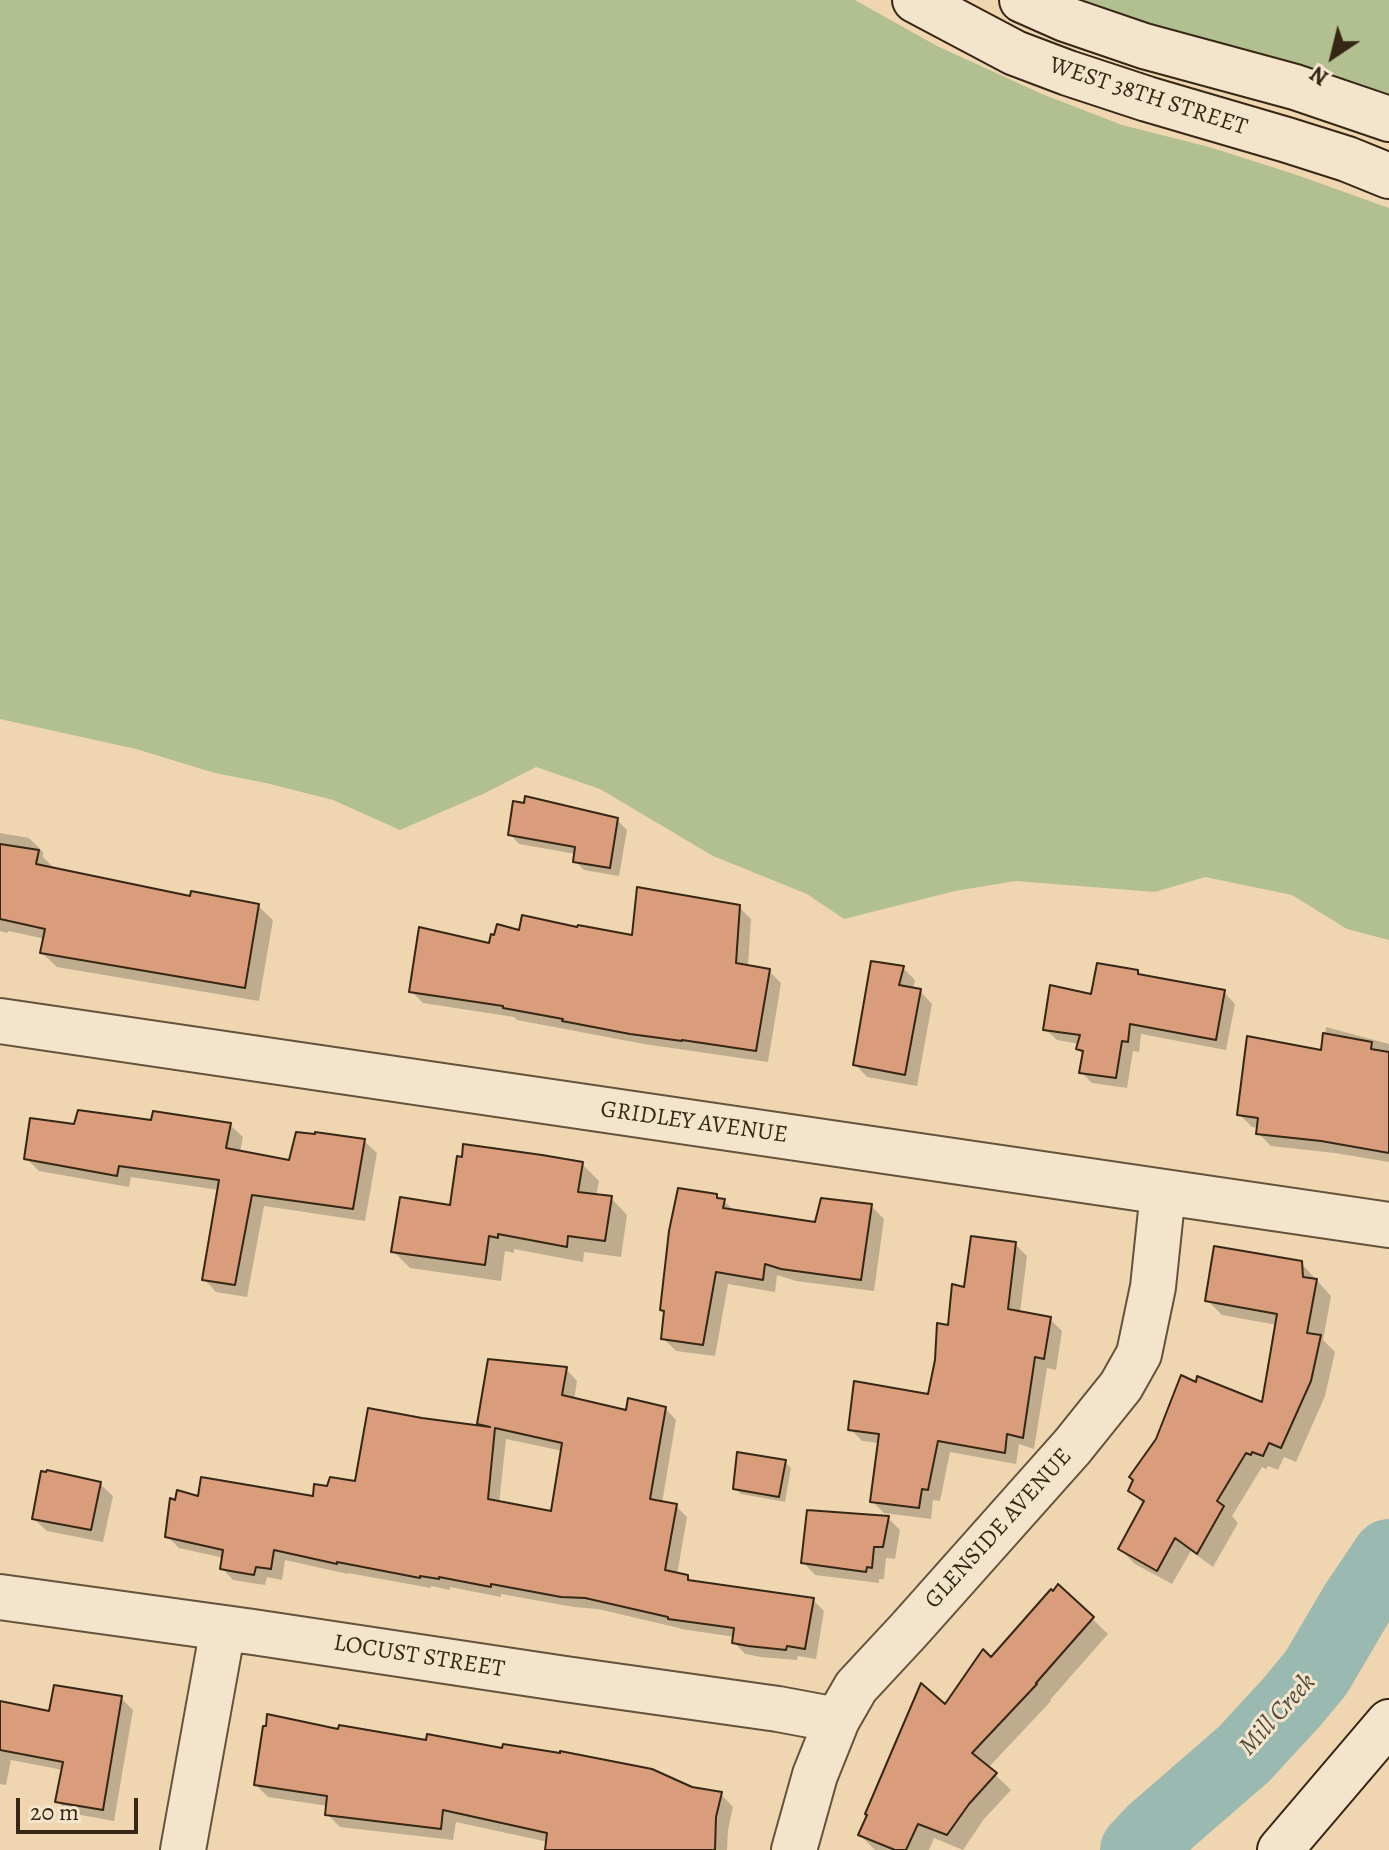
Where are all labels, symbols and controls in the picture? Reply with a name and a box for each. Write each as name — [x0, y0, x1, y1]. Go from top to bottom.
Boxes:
north arrow — [1293, 16, 1373, 96]
street label: WEST 38TH STREET — [1045, 51, 1251, 143]
text: N — [1304, 59, 1334, 93]
street label: GRIDLEY AVENUE — [599, 1096, 789, 1150]
street label: GLENSIDE AVENUE — [919, 1443, 1079, 1615]
street label: LOCUST STREET — [331, 1629, 507, 1685]
water label: Mill Creek — [1233, 1668, 1323, 1762]
scale bar — [20, 1782, 142, 1832]
text: 20 m — [30, 1796, 79, 1828]

